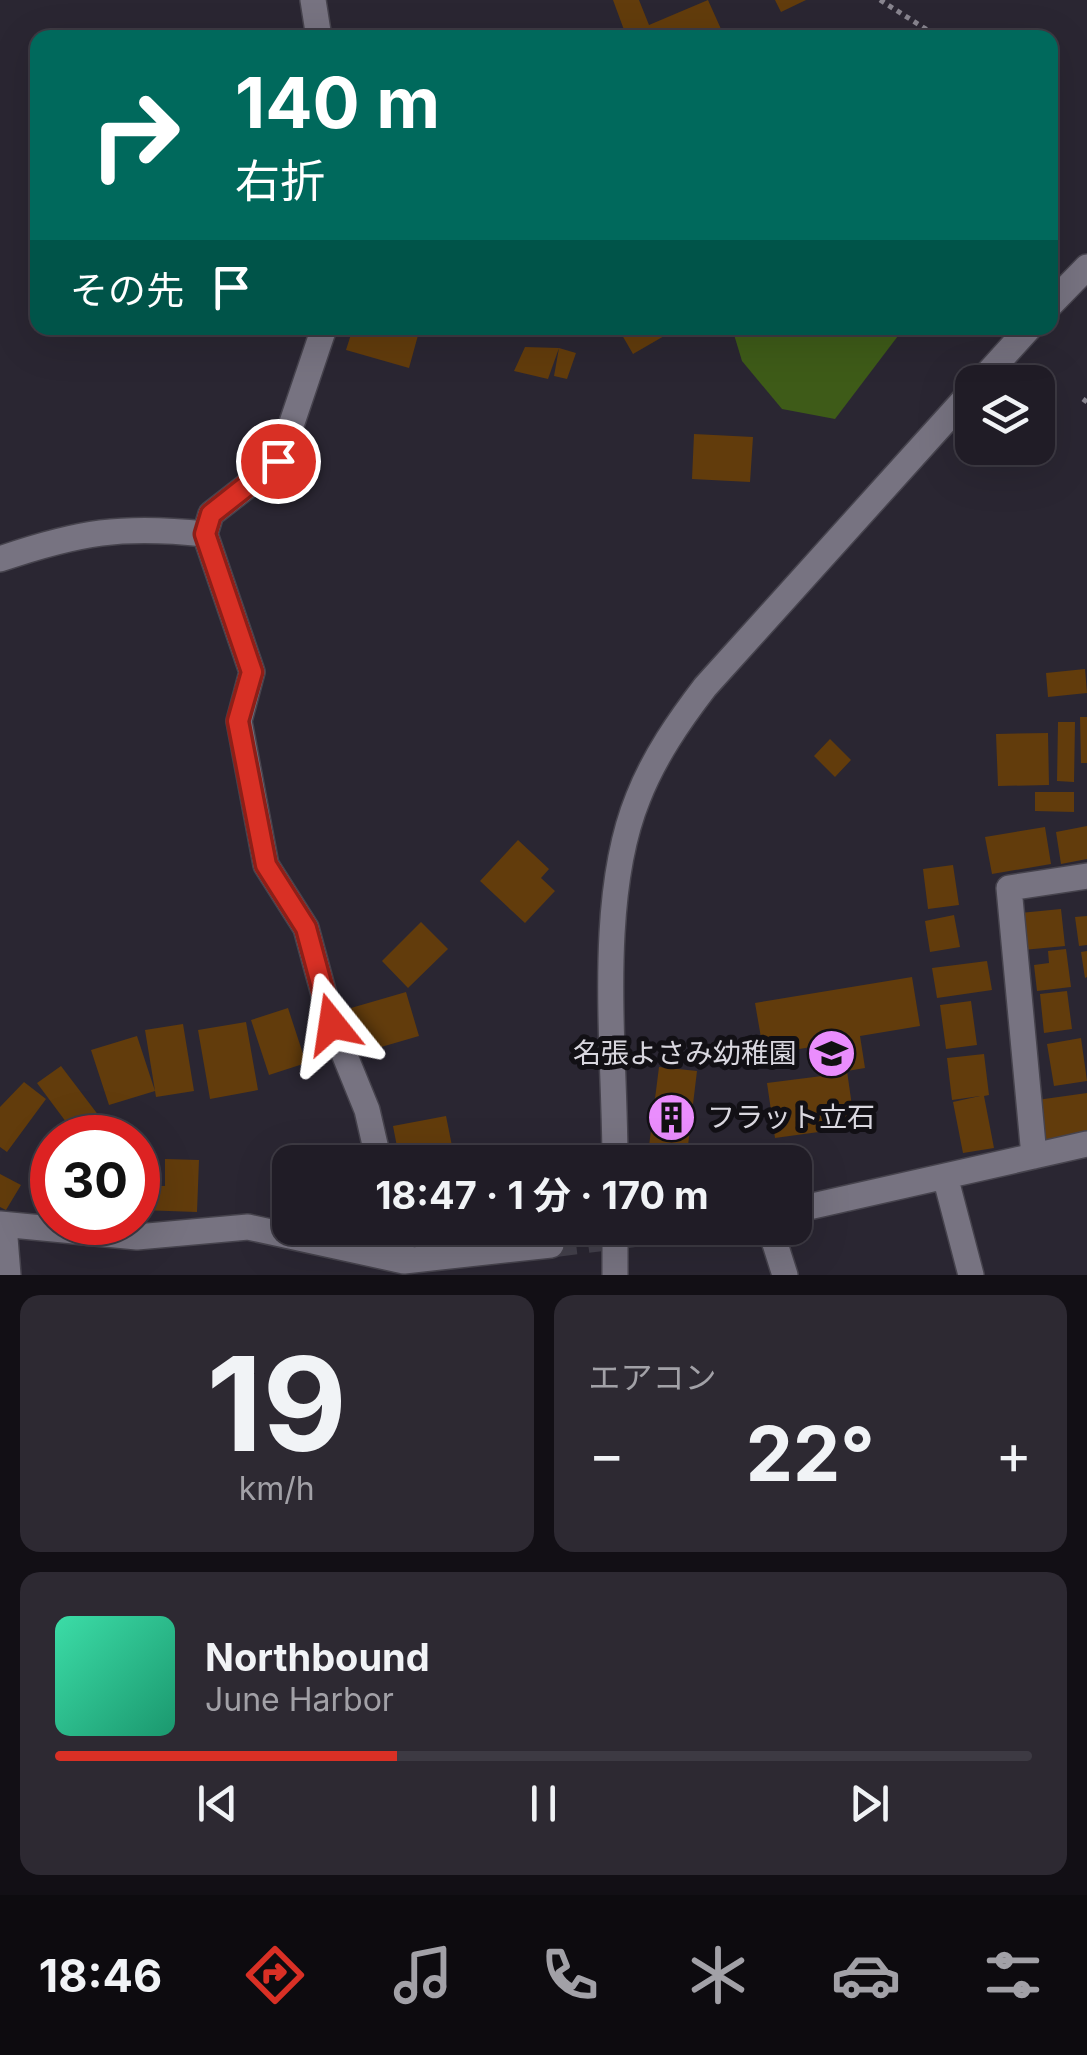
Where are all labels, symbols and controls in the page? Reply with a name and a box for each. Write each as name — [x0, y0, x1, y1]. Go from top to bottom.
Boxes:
text: 140 m — [235, 60, 440, 145]
icon: right — [70, 70, 200, 200]
text: 右折 — [235, 153, 325, 208]
icon: arrive — [204, 260, 259, 315]
text: その先 — [70, 267, 184, 313]
map controls — [955, 365, 1055, 465]
button: layers — [955, 365, 1055, 465]
pin — [236, 419, 321, 504]
icon: arrive — [251, 434, 306, 489]
position arrow — [280, 972, 384, 1076]
school or university icon: 名張よさみ幼稚園 — [806, 1027, 858, 1079]
place label: 名張よさみ幼稚園 — [573, 1036, 797, 1070]
building icon: フラット立石 — [646, 1091, 698, 1143]
place label: フラット立石 — [707, 1100, 875, 1134]
speed limit sign: 30 — [30, 1115, 160, 1245]
text: 18:47 · 1 分 · 170 m — [375, 1172, 709, 1218]
text: 19 — [207, 1325, 347, 1482]
text: エアコン — [589, 1358, 717, 1397]
text: 22° — [746, 1408, 875, 1499]
text: − — [589, 1421, 625, 1487]
text: + — [996, 1421, 1032, 1487]
text: km/h — [239, 1469, 315, 1508]
text: Northbound — [205, 1634, 430, 1680]
text: June Harbor — [205, 1680, 394, 1719]
icon: previous — [190, 1776, 245, 1831]
icon: pause — [516, 1776, 571, 1831]
icon: next — [842, 1776, 897, 1831]
icon: directions — [240, 1940, 310, 2010]
icon: music — [388, 1940, 458, 2010]
icon: phone — [535, 1940, 605, 2010]
icon: climate — [683, 1940, 753, 2010]
icon: car — [831, 1940, 901, 2010]
icon: filters — [978, 1940, 1048, 2010]
text: 18:46 — [39, 1948, 162, 2003]

